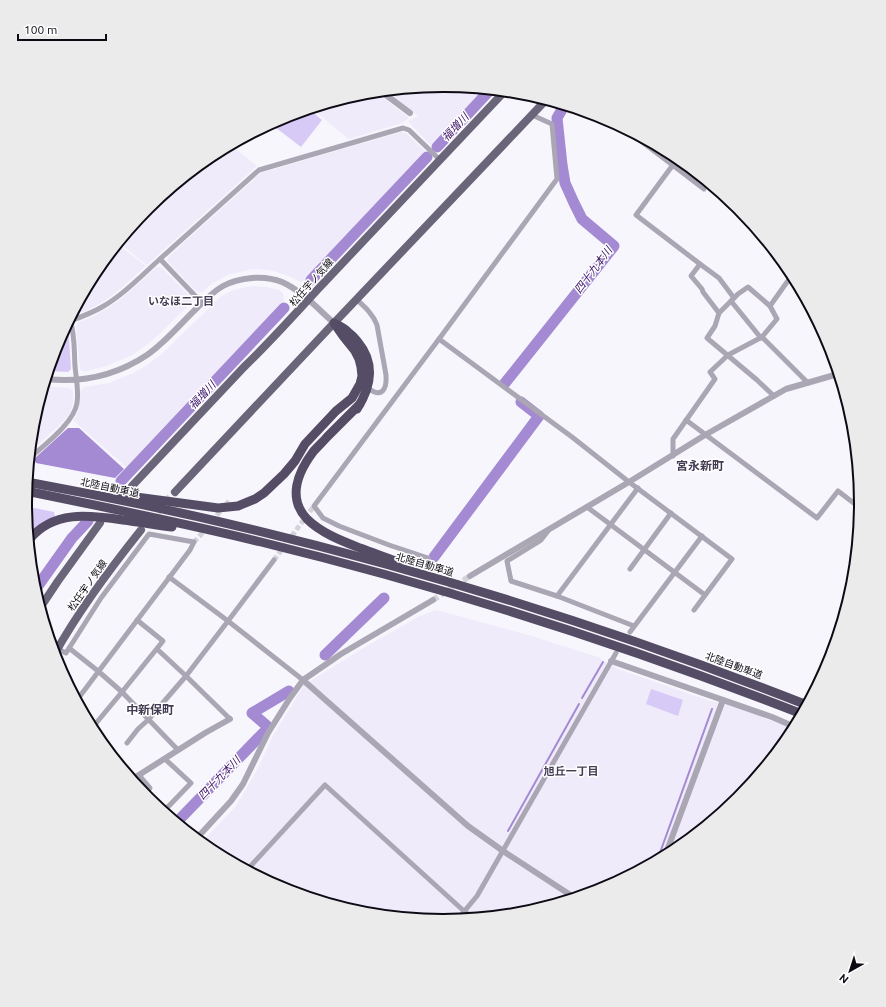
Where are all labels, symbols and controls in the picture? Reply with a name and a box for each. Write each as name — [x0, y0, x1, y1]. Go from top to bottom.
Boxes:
scale bar — [18, 16, 106, 42]
text: 100 m — [24, 23, 57, 36]
water label: 福増川 — [439, 110, 471, 143]
water label: 四十九本川 — [572, 244, 615, 296]
street label: 松任宇ノ気線 — [287, 256, 336, 308]
district label: いなほ二丁目 — [148, 295, 214, 307]
water label: 福増川 — [186, 378, 218, 411]
district label: 宮永新町 — [676, 459, 724, 472]
street label: 北陸自動車道 — [79, 476, 140, 499]
street label: 北陸自動車道 — [395, 551, 455, 578]
street label: 松任宇ノ気線 — [66, 558, 109, 613]
street label: 北陸自動車道 — [704, 650, 764, 681]
district label: 中新保町 — [126, 703, 174, 716]
water label: 四十九本川 — [196, 753, 243, 802]
district label: 旭丘一丁目 — [544, 765, 599, 777]
north arrow — [830, 951, 870, 991]
text: N — [837, 972, 851, 986]

